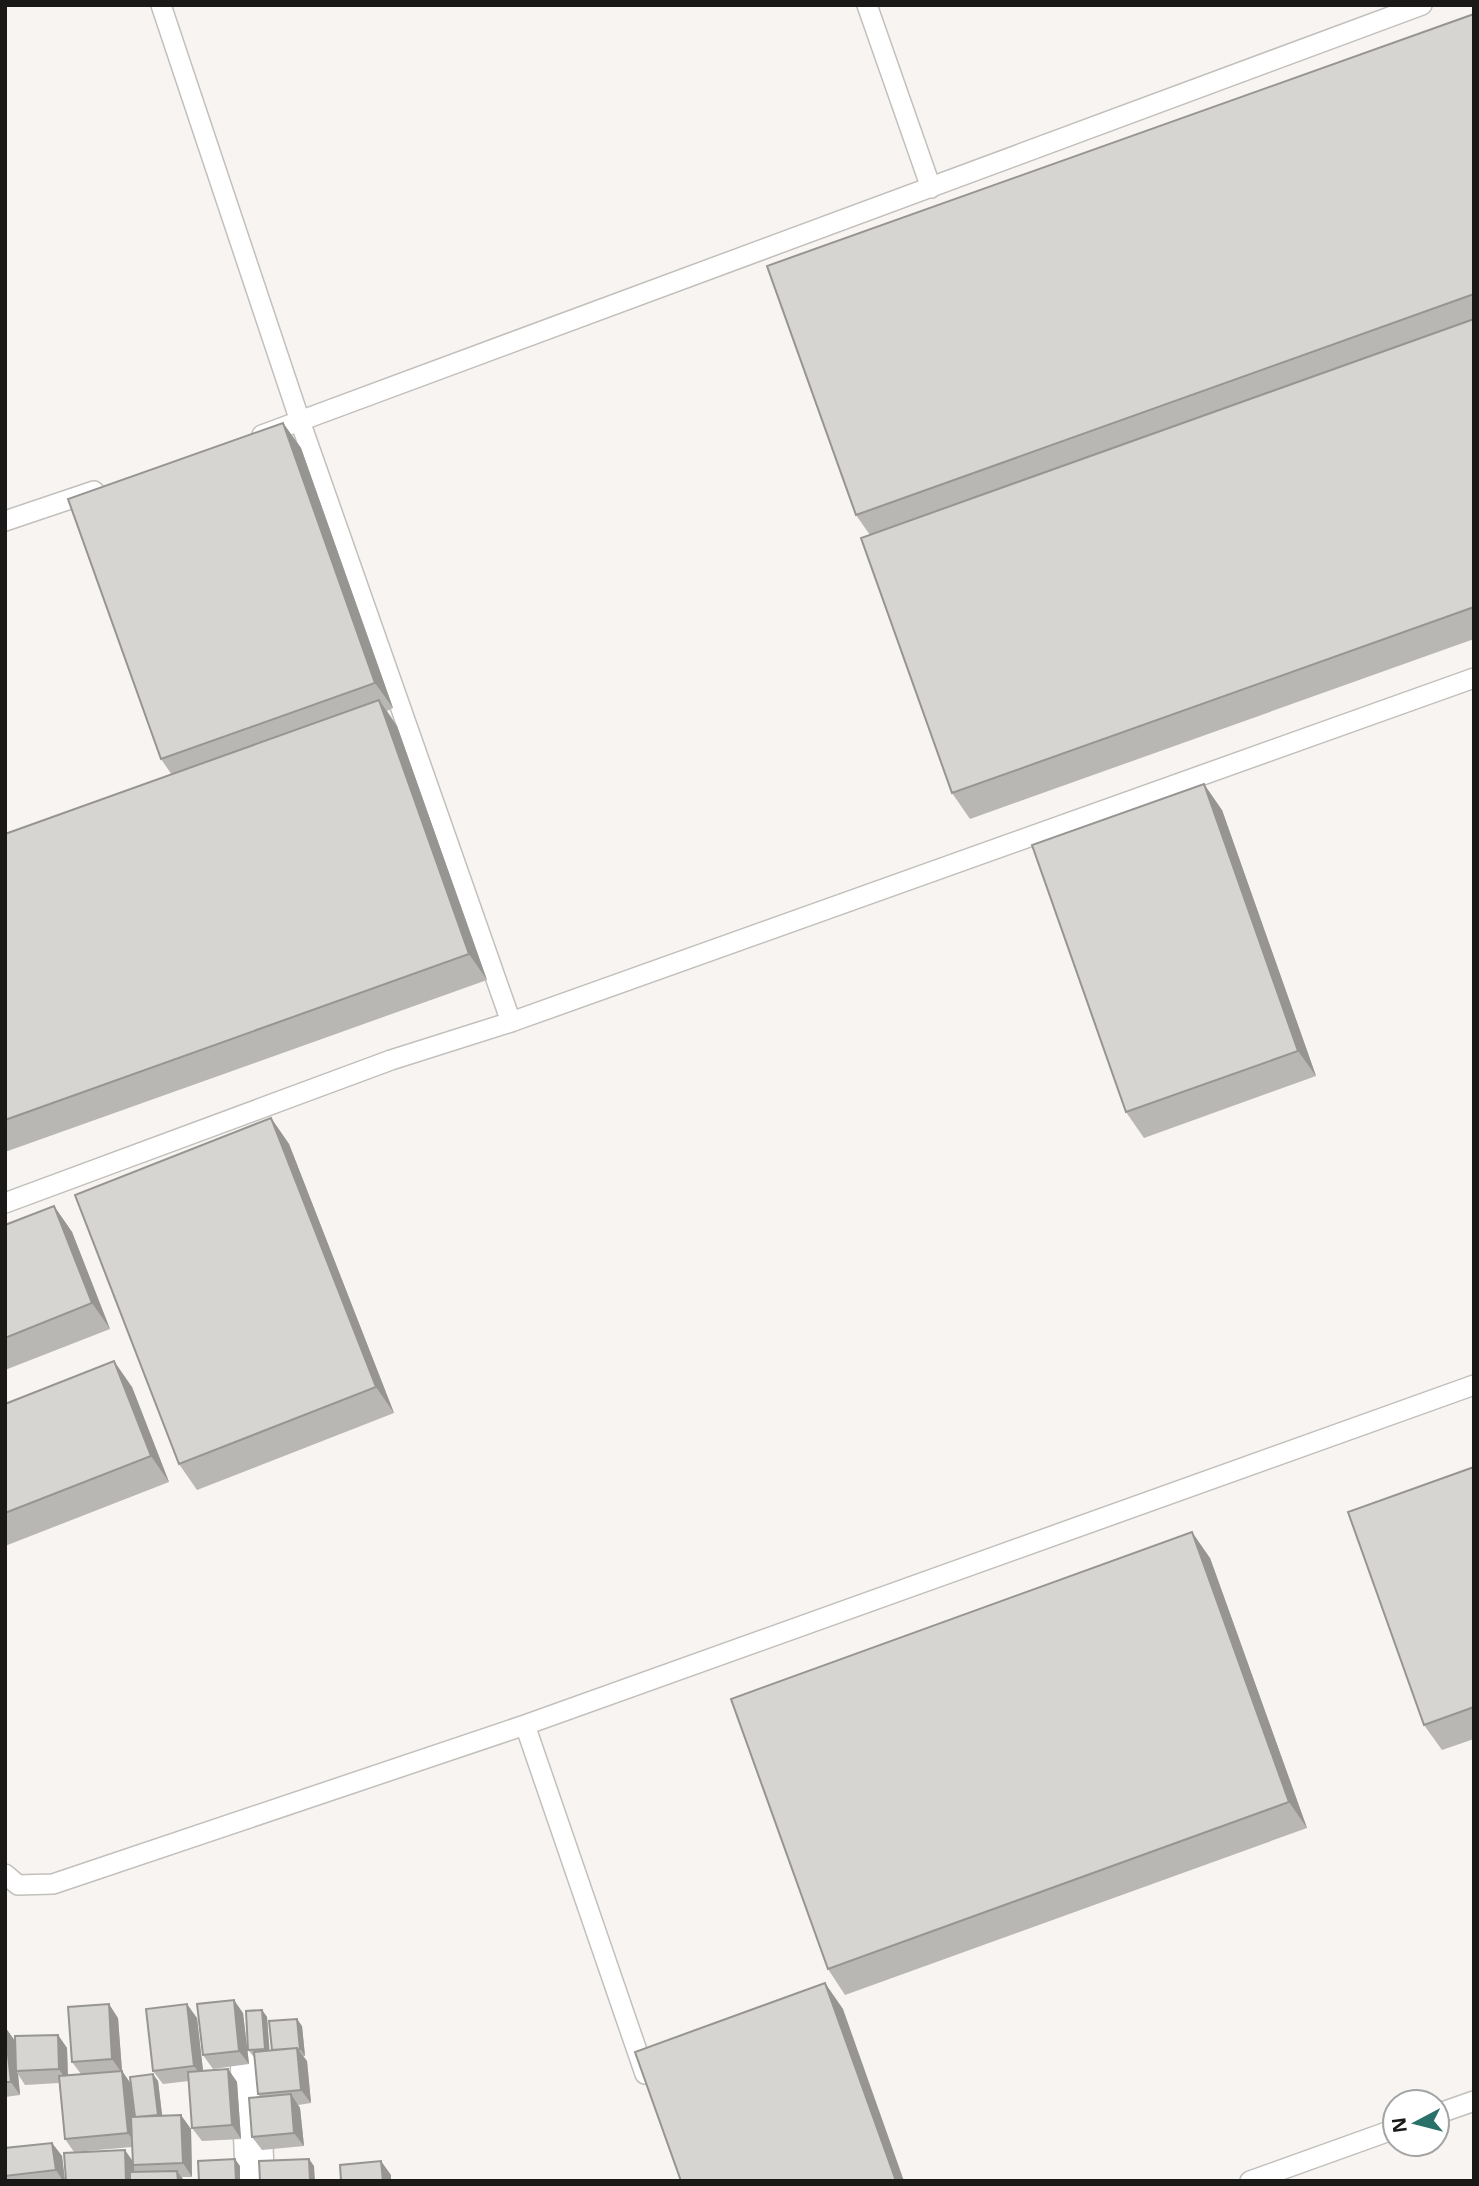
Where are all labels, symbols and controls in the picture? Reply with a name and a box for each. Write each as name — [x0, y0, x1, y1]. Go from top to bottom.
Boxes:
north arrow — [1381, 2088, 1451, 2158]
text: N — [1385, 2116, 1413, 2134]

